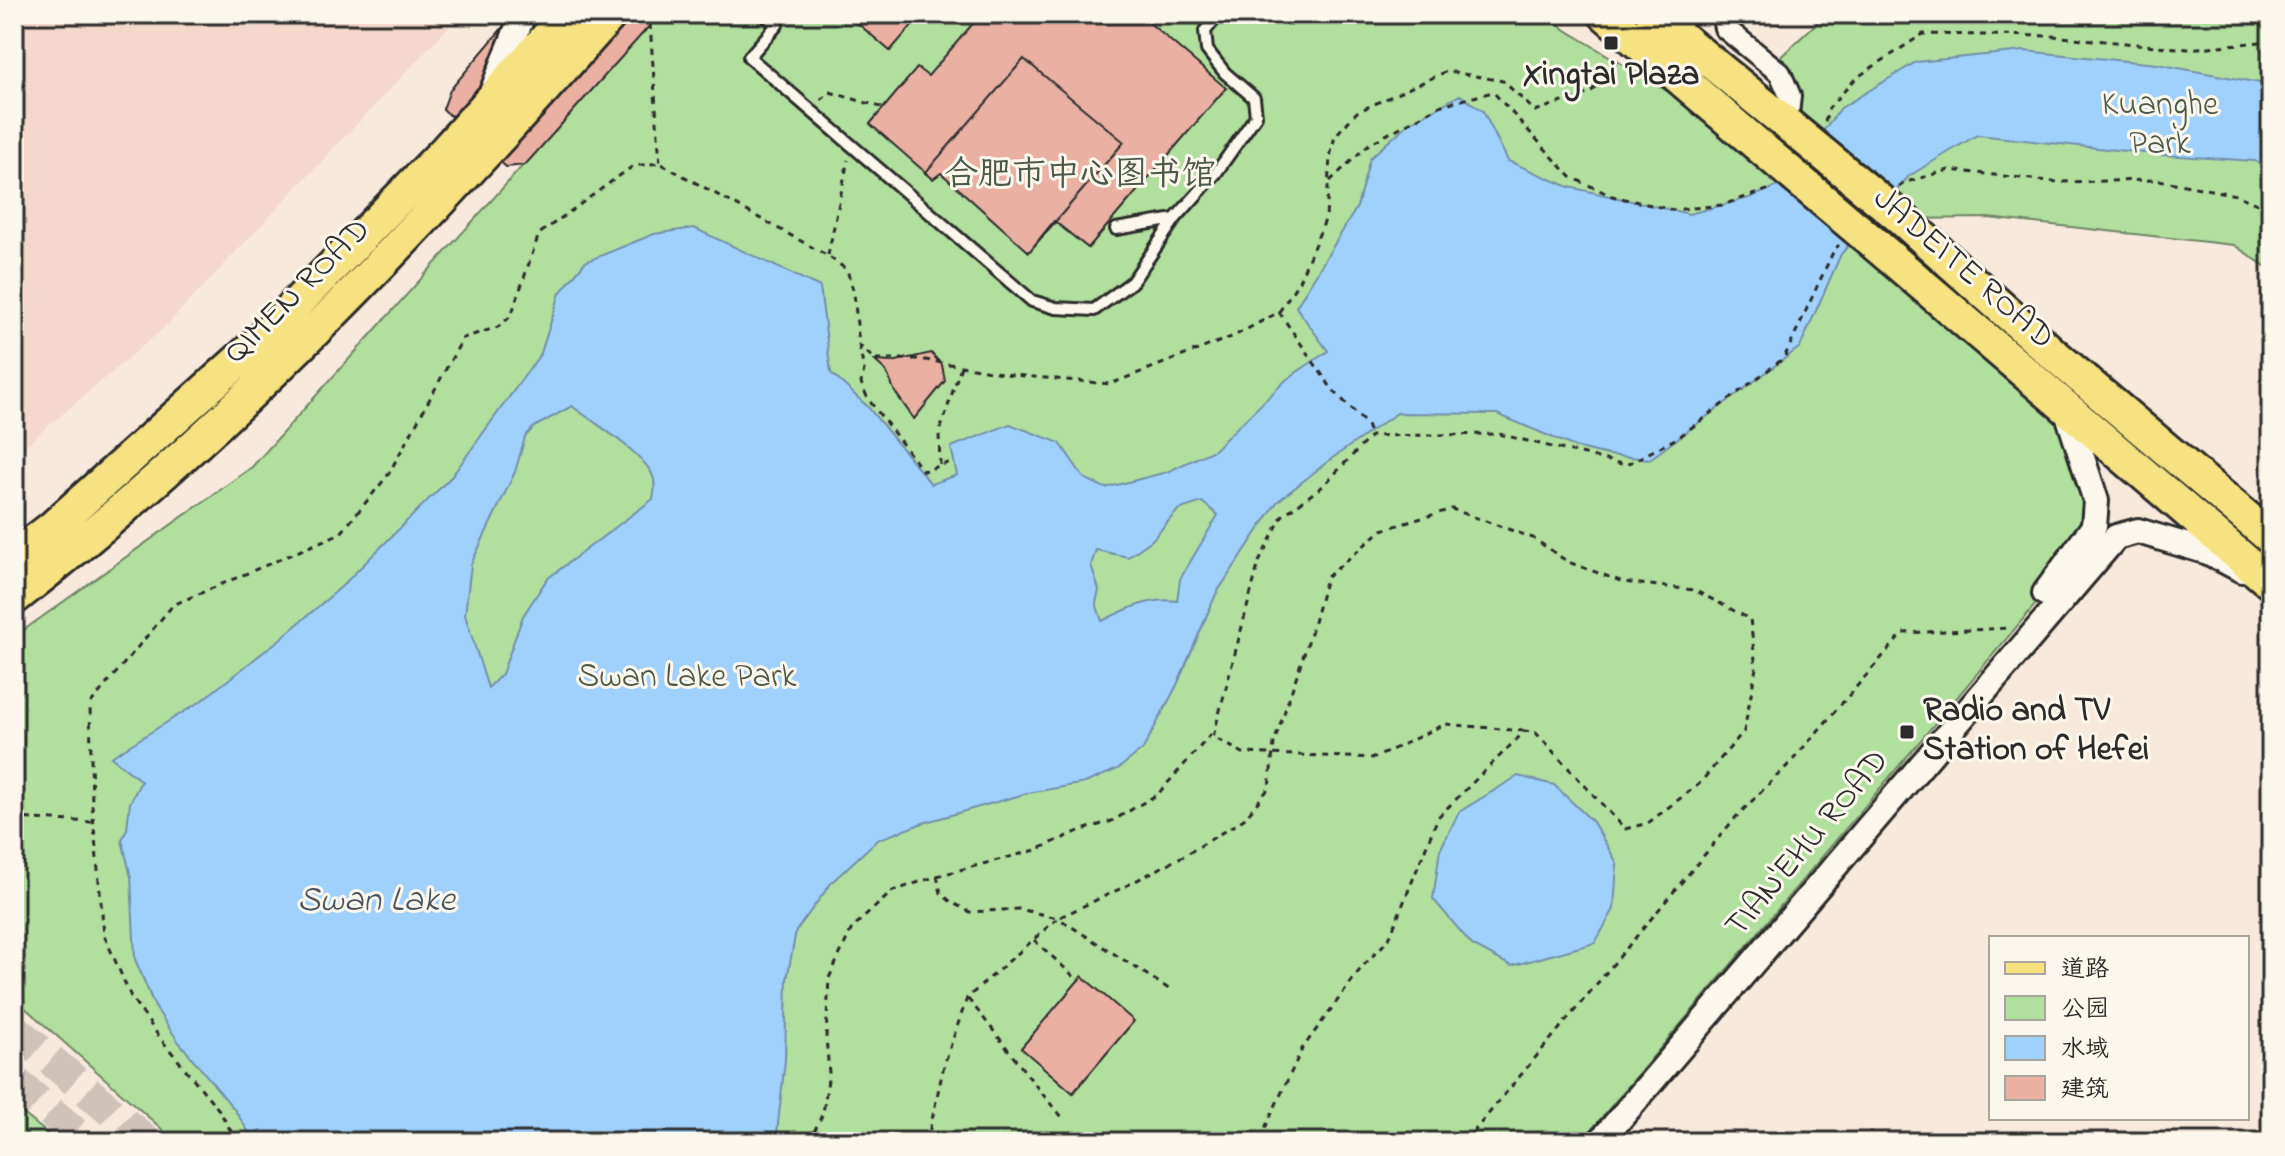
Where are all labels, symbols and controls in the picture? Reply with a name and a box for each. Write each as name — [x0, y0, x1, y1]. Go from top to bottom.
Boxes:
marker: Xingtai Plaza — [1602, 34, 1620, 52]
place label: Xingtai Plaza — [1523, 51, 1699, 102]
park label: Kuanghe Park — [2102, 81, 2219, 170]
park label: 合肥市中心图书馆 — [944, 151, 1216, 201]
street label: JADEITE ROAD — [1861, 176, 2065, 362]
street label: QIMEN ROAD — [213, 207, 383, 377]
park label: Swan Lake Park — [578, 653, 796, 703]
place label: Radio and TV Station of Hefei — [1923, 687, 2149, 776]
marker: Radio and TV Station of Hefei — [1898, 723, 1916, 741]
street label: TIAN'EHU ROAD — [1714, 739, 1902, 949]
water label: Swan Lake — [297, 875, 457, 928]
legend — [1989, 936, 2249, 1120]
text: 道路 — [2061, 953, 2109, 988]
text: 公园 — [2061, 993, 2109, 1028]
text: 水域 — [2061, 1033, 2109, 1068]
text: 建筑 — [2061, 1073, 2109, 1108]

